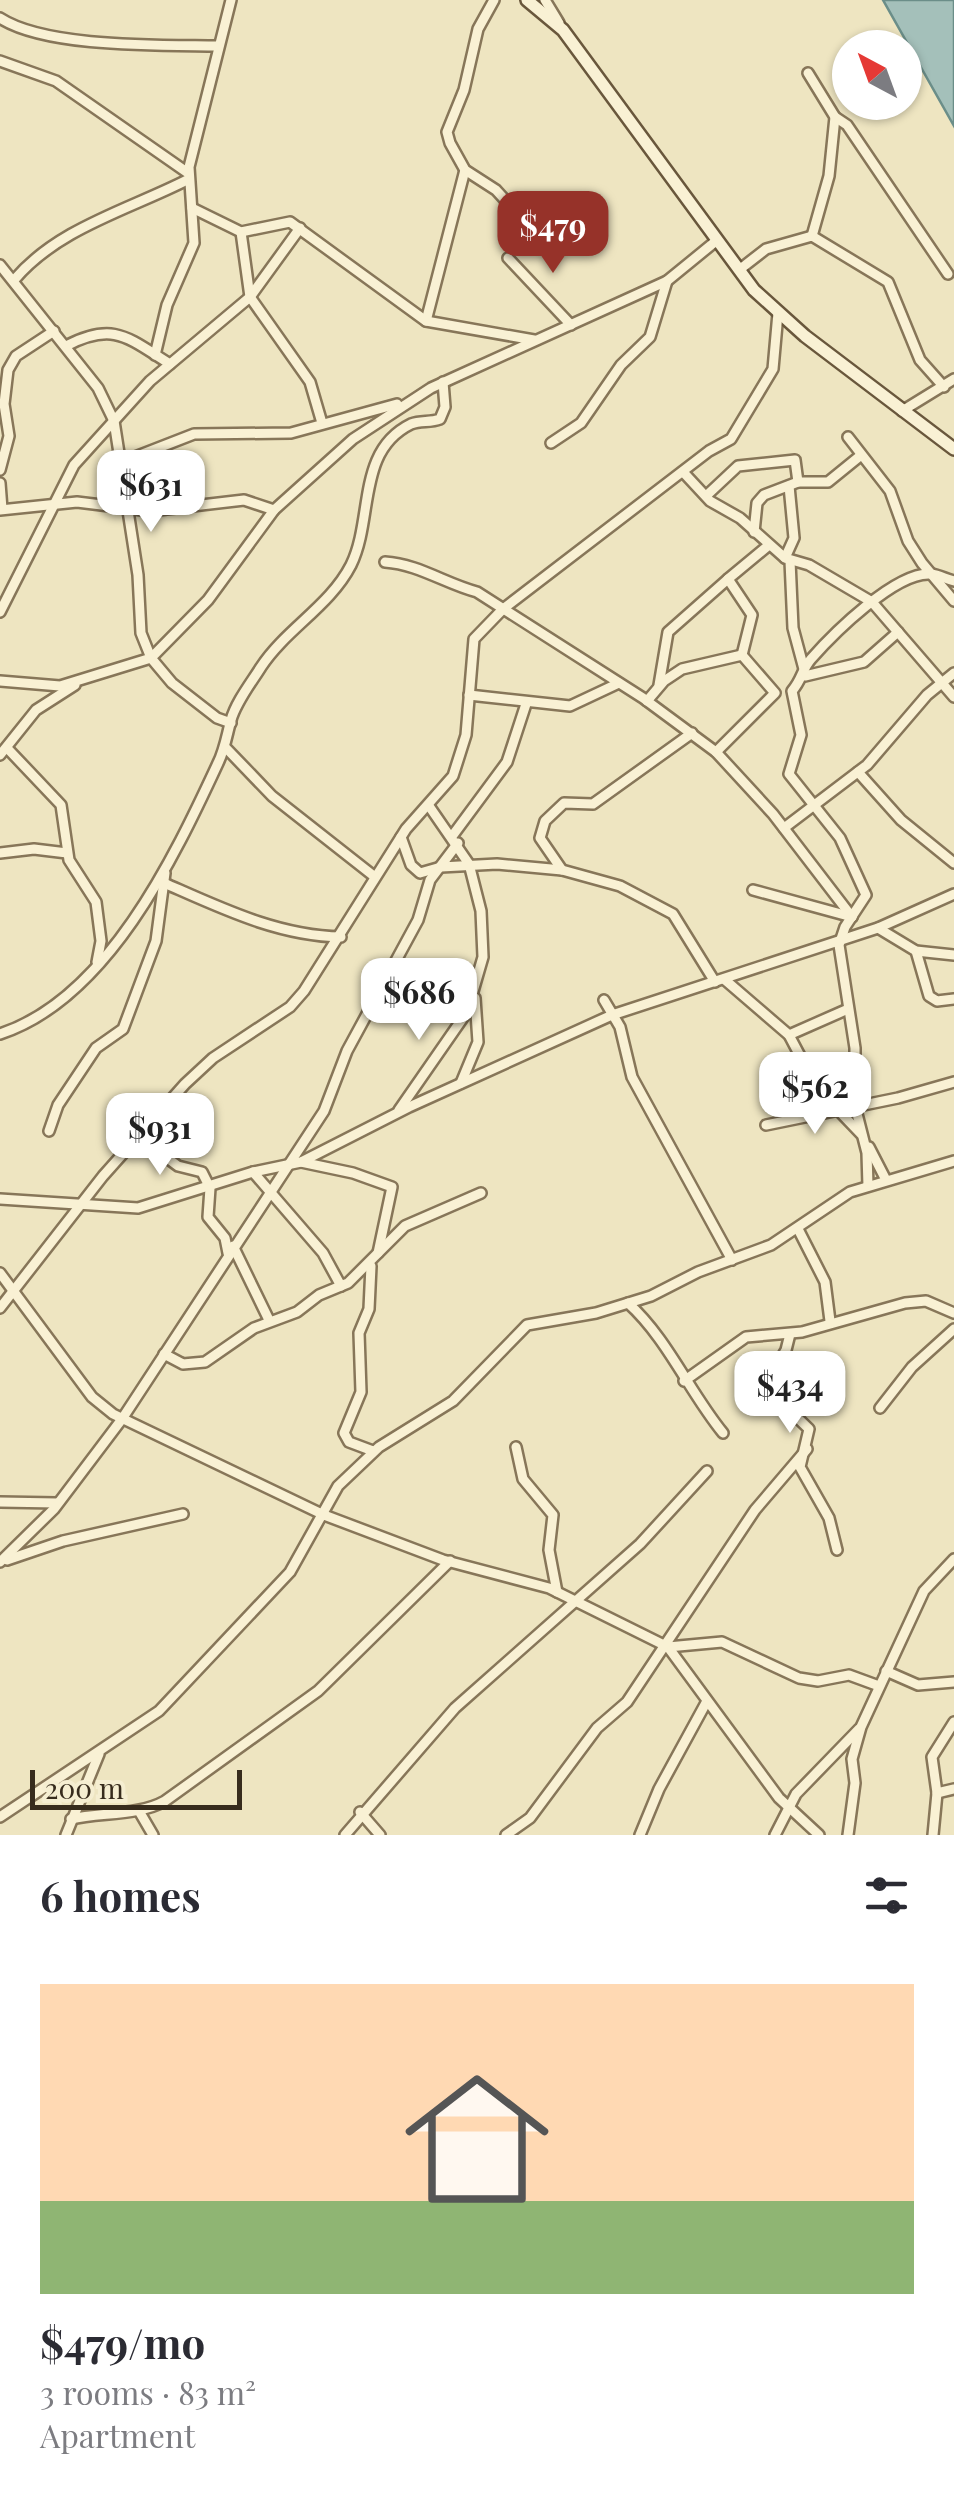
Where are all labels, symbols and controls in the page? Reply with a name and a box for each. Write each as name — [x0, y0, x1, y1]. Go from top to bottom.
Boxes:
north arrow — [832, 30, 922, 120]
map controls — [832, 30, 922, 120]
pin: $479 — [494, 191, 612, 276]
text: $479 — [519, 202, 587, 245]
pin: $631 — [92, 450, 210, 535]
text: $631 — [119, 461, 183, 504]
pin: $686 — [360, 958, 478, 1043]
text: $686 — [383, 969, 455, 1012]
pin: $562 — [756, 1052, 874, 1137]
text: $562 — [781, 1063, 849, 1106]
pin: $931 — [101, 1093, 219, 1178]
text: $931 — [128, 1104, 192, 1147]
pin: $434 — [731, 1351, 849, 1436]
text: $434 — [756, 1362, 824, 1405]
scale bar — [30, 1765, 242, 1810]
text: 200 m — [45, 1769, 124, 1806]
text: 6 homes — [40, 1867, 201, 1923]
icon: filters — [859, 1868, 914, 1923]
icon: home — [387, 2049, 567, 2229]
text: $479/mo — [40, 2314, 205, 2370]
text: 3 rooms · 83 m² — [40, 2370, 256, 2413]
text: Apartment — [40, 2413, 195, 2456]

